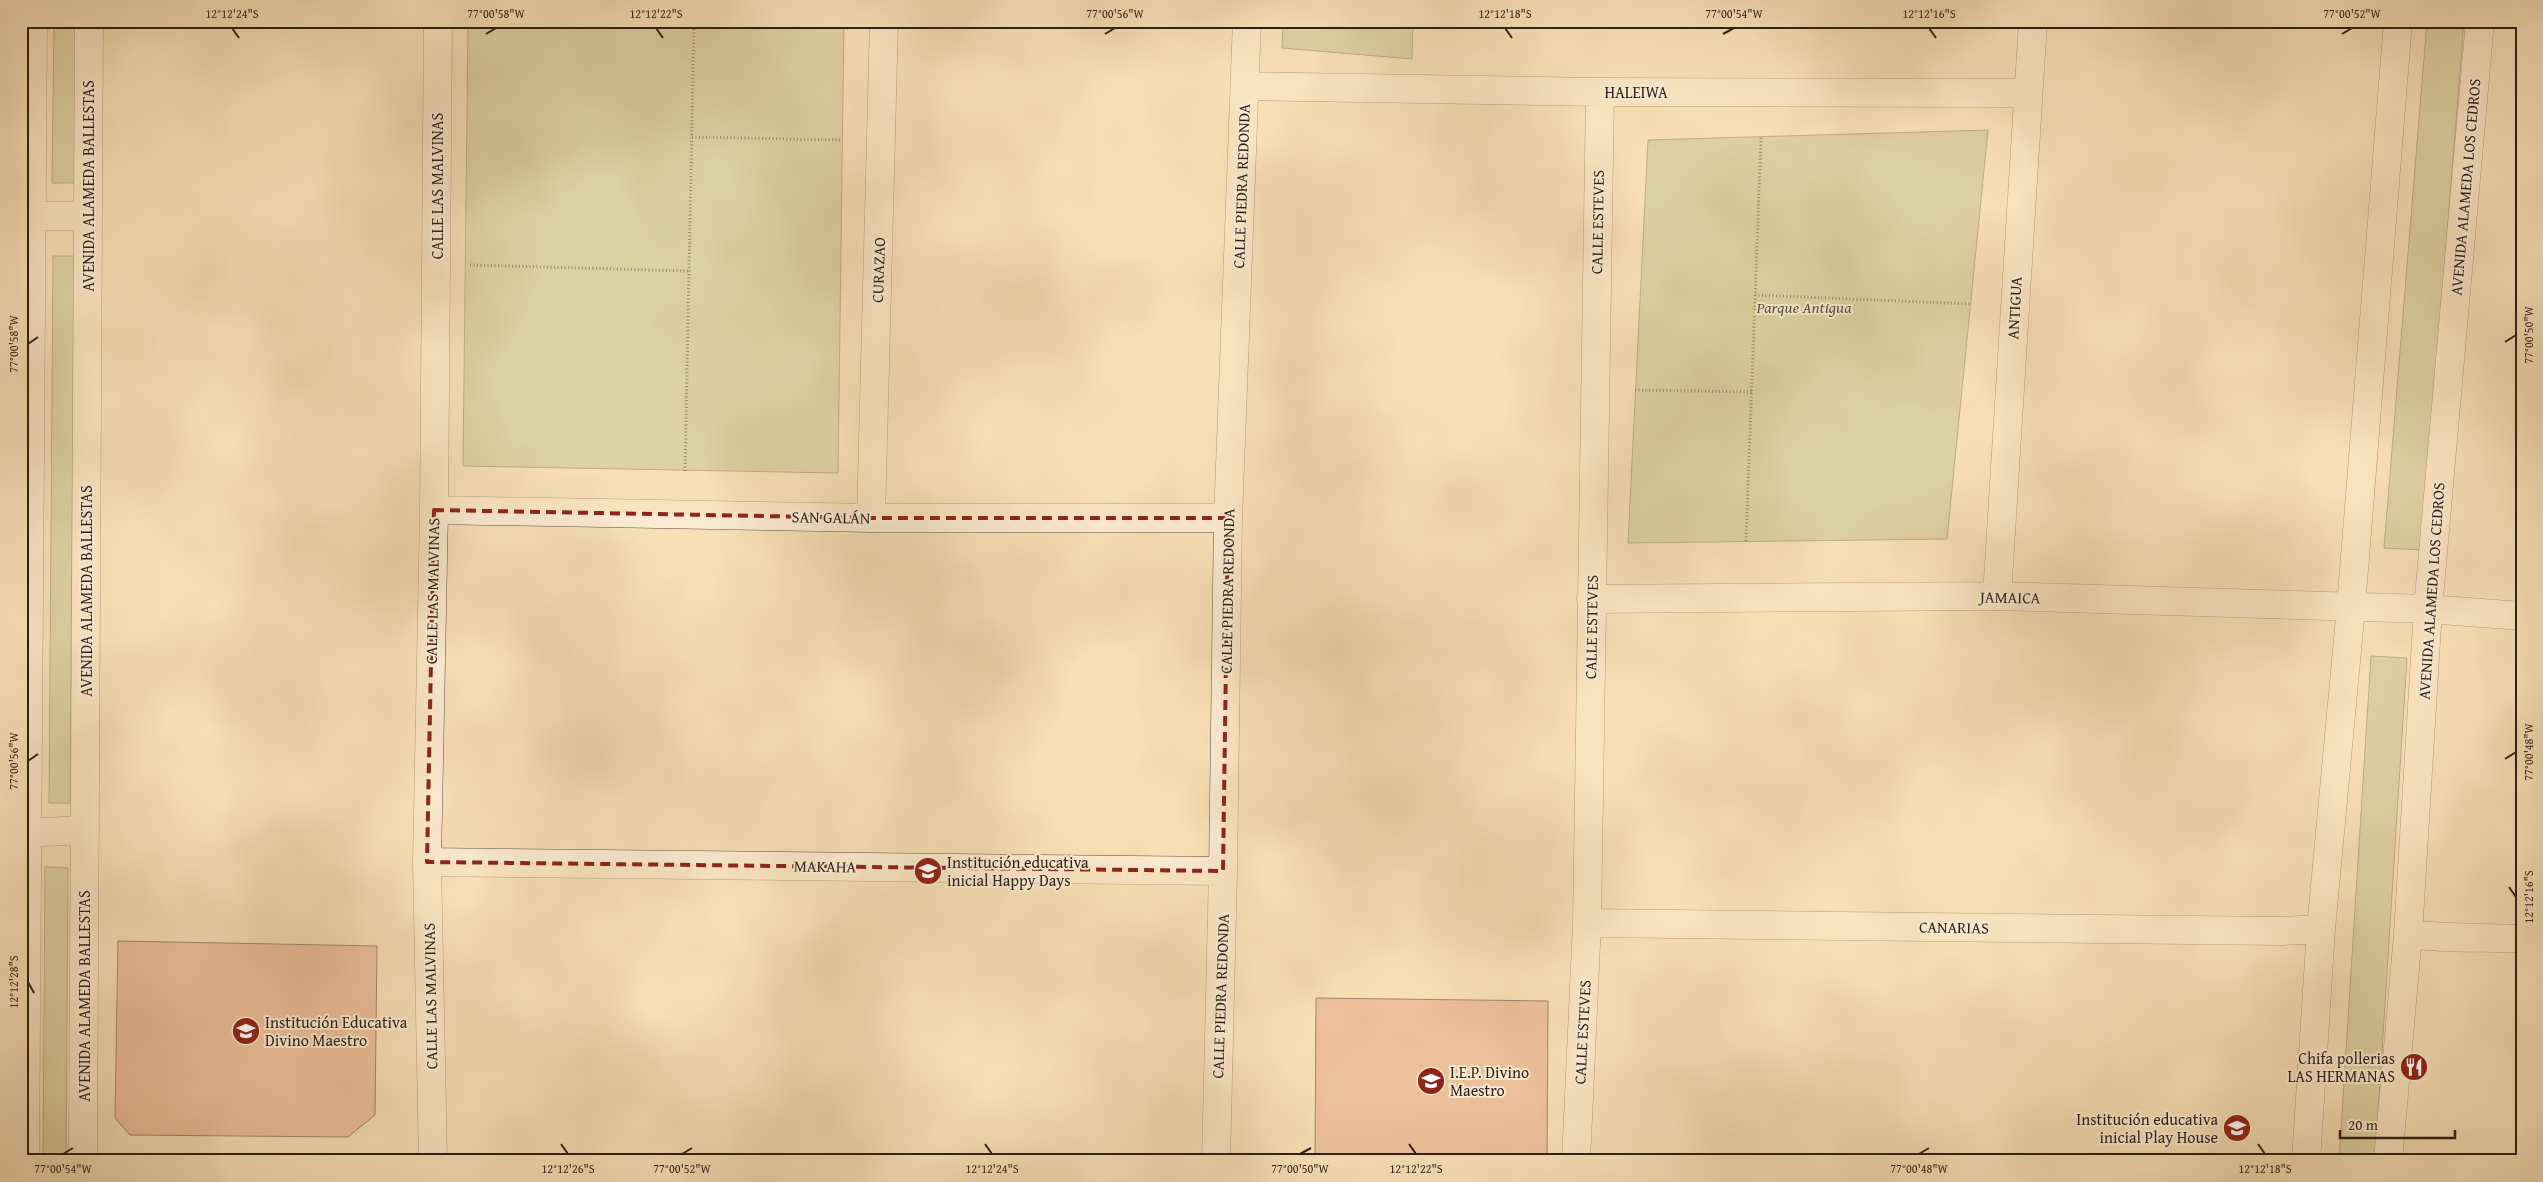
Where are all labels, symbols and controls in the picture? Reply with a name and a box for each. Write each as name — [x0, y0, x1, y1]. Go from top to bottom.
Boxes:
text: 12°12'24"S — [205, 5, 259, 22]
text: 77°00'58"W — [467, 5, 526, 22]
text: 12°12'22"S — [629, 5, 683, 22]
text: 77°00'56"W — [1086, 5, 1145, 22]
text: 12°12'18"S — [1478, 5, 1532, 22]
text: 77°00'54"W — [1705, 5, 1764, 22]
text: 12°12'16"S — [1902, 5, 1956, 22]
text: 77°00'52"W — [2323, 5, 2382, 22]
street label: AVENIDA ALAMEDA LOS CEDROS — [2444, 77, 2486, 297]
street label: AVENIDA ALAMEDA BALLESTAS — [76, 80, 100, 292]
street label: HALEIWA — [1604, 80, 1668, 104]
street label: CALLE PIEDRA REDONDA — [1226, 103, 1256, 269]
street label: CALLE LAS MALVINAS — [425, 113, 449, 259]
street label: CALLE ESTEVES — [1584, 169, 1610, 274]
street label: CURAZAO — [865, 236, 891, 303]
street label: ANTIGUA — [2000, 276, 2028, 340]
park label: Parque Antigua — [1755, 295, 1852, 319]
text: 77°00'50"W — [2520, 305, 2537, 364]
text: 77°00'58"W — [5, 314, 22, 373]
street label: AVENIDA ALAMEDA LOS CEDROS — [2411, 481, 2451, 701]
street label: AVENIDA ALAMEDA BALLESTAS — [74, 485, 98, 697]
street label: SAN GALÁN — [791, 504, 871, 530]
street label: CALLE PIEDRA REDONDA — [1214, 508, 1240, 674]
street label: CALLE LAS MALVINAS — [419, 517, 445, 664]
street label: CALLE ESTEVES — [1578, 574, 1604, 679]
street label: JAMAICA — [1978, 584, 2041, 610]
text: 77°00'48"W — [2520, 722, 2537, 781]
text: 77°00'56"W — [5, 731, 22, 790]
place label: Institución educativa inicial Happy Days — [947, 850, 1089, 892]
street label: MAKAHA — [794, 853, 857, 879]
school or university icon: Institución educativa inicial Happy Days — [913, 856, 943, 886]
text: 12°12'16"S — [2520, 870, 2537, 924]
street label: AVENIDA ALAMEDA BALLESTAS — [72, 890, 96, 1102]
street label: CALLE PIEDRA REDONDA — [1205, 913, 1235, 1079]
street label: CANARIAS — [1919, 914, 1989, 940]
street label: CALLE LAS MALVINAS — [417, 922, 443, 1069]
text: 12°12'28"S — [5, 955, 22, 1009]
street label: CALLE ESTEVES — [1567, 979, 1597, 1085]
place label: Institución Educativa Divino Maestro — [265, 1010, 408, 1052]
school or university icon: Institución Educativa Divino Maestro — [231, 1016, 261, 1046]
place label: Chifa pollerias LAS HERMANAS — [2287, 1046, 2395, 1088]
restaurant icon: Chifa pollerias LAS HERMANAS — [2399, 1052, 2429, 1082]
place label: I.E.P. Divino Maestro — [1450, 1060, 1529, 1102]
school or university icon: I.E.P. Divino Maestro — [1416, 1066, 1446, 1096]
place label: Institución educativa inicial Play House — [2076, 1107, 2218, 1149]
scale bar — [2340, 1107, 2456, 1139]
school or university icon: Institución educativa inicial Play House — [2222, 1113, 2252, 1143]
text: 20 m — [2348, 1114, 2379, 1135]
text: 77°00'54"W — [34, 1160, 93, 1177]
text: 12°12'26"S — [541, 1160, 595, 1177]
text: 77°00'52"W — [653, 1160, 712, 1177]
text: 12°12'24"S — [965, 1160, 1019, 1177]
text: 77°00'50"W — [1271, 1160, 1330, 1177]
text: 12°12'22"S — [1389, 1160, 1443, 1177]
text: 77°00'48"W — [1890, 1160, 1949, 1177]
text: 12°12'18"S — [2238, 1160, 2292, 1177]

